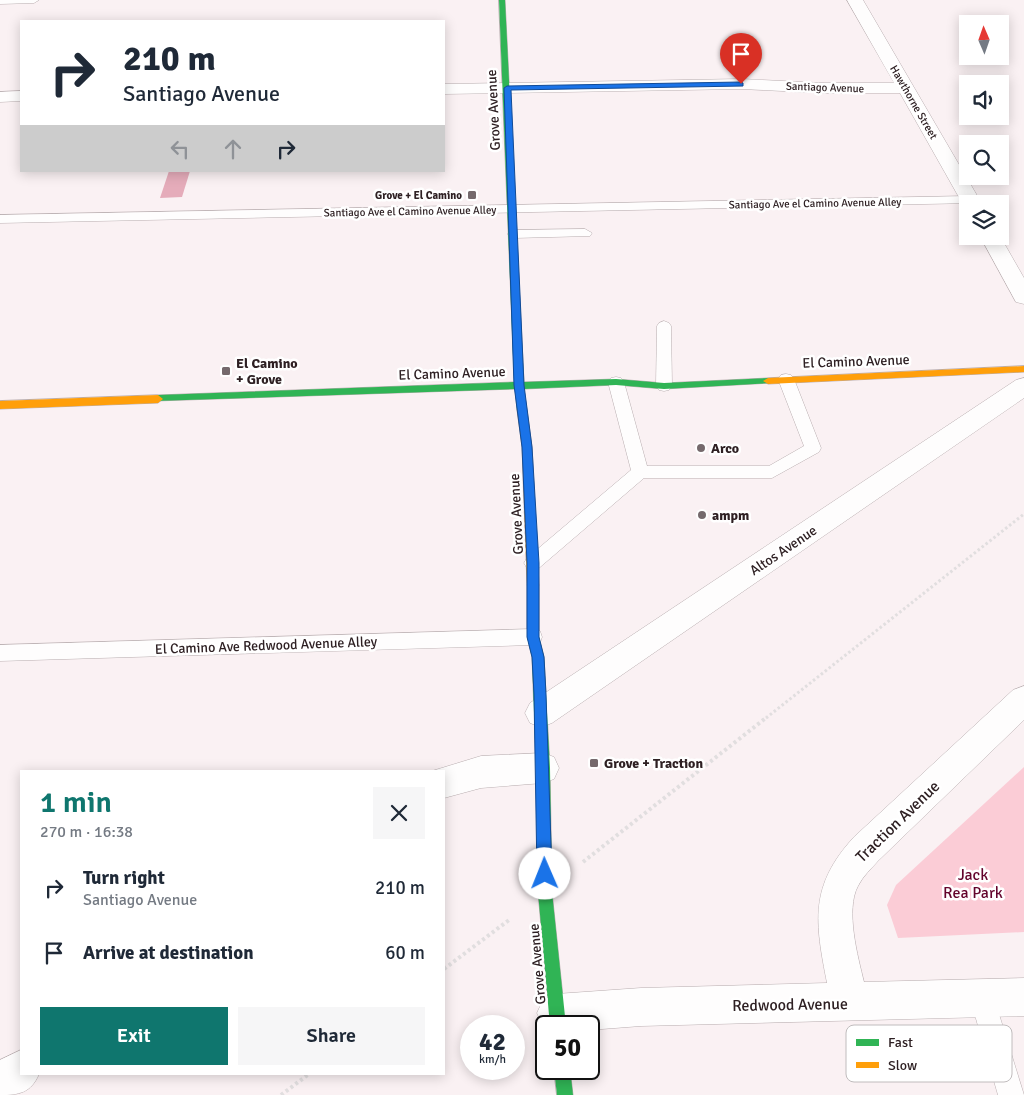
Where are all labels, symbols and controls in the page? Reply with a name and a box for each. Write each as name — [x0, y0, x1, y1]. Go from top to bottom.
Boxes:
north arrow — [959, 15, 1009, 65]
map controls — [959, 15, 1009, 245]
pin — [720, 33, 762, 84]
text: 210 m — [123, 37, 216, 80]
icon: right — [40, 40, 105, 105]
icon: arrive — [727, 40, 755, 68]
street label: Hawthorne Street — [887, 63, 940, 142]
street label: Grove Avenue — [483, 69, 504, 151]
button: sound — [959, 75, 1009, 125]
text: Santiago Avenue — [123, 80, 280, 107]
street label: Santiago Avenue — [786, 80, 864, 95]
icon: left — [166, 135, 194, 163]
icon: ahead — [219, 135, 247, 163]
icon: right — [272, 135, 300, 163]
button: search — [959, 135, 1009, 185]
place label: Grove + El Camino — [375, 189, 462, 202]
marker: Grove + El Camino — [466, 189, 478, 201]
street label: Santiago Ave el Camino Avenue Alley — [729, 195, 902, 212]
button: layers — [959, 195, 1009, 245]
street label: Santiago Ave el Camino Avenue Alley — [324, 203, 497, 220]
street label: El Camino Avenue — [802, 351, 910, 372]
place label: El Camino + Grove — [236, 355, 298, 388]
street label: El Camino Avenue — [398, 363, 506, 384]
marker: El Camino + Grove — [220, 365, 232, 377]
place label: Arco — [711, 440, 739, 457]
marker: Arco — [695, 442, 707, 454]
street label: Grove Avenue — [506, 473, 527, 555]
place label: ampm — [712, 507, 749, 524]
marker: ampm — [696, 509, 708, 521]
street label: Altos Avenue — [746, 522, 820, 579]
street label: El Camino Ave Redwood Avenue Alley — [155, 633, 378, 658]
place label: Grove + Traction — [604, 755, 703, 772]
marker: Grove + Traction — [588, 757, 600, 769]
street label: Traction Avenue — [851, 777, 944, 867]
text: 1 min — [40, 784, 112, 821]
button: close — [373, 787, 425, 839]
text: 270 m · 16:38 — [40, 822, 133, 842]
position arrow — [518, 847, 570, 899]
park label: Jack Rea Park — [943, 865, 1003, 903]
text: Turn right — [83, 866, 165, 890]
icon: right — [40, 874, 68, 902]
text: 210 m — [375, 876, 425, 900]
text: Santiago Avenue — [83, 890, 197, 910]
street label: Grove Avenue — [525, 923, 549, 1005]
icon: arrive — [40, 939, 68, 967]
text: Arrive at destination — [83, 941, 254, 965]
text: 60 m — [385, 941, 425, 965]
street label: Redwood Avenue — [732, 994, 848, 1016]
button: Exit — [40, 1007, 228, 1065]
button: Share — [238, 1007, 425, 1065]
speed limit sign: 50 — [535, 1015, 600, 1080]
legend — [846, 1025, 1012, 1082]
text: 42 — [479, 1026, 506, 1057]
text: Fast — [888, 1034, 913, 1051]
text: km/h — [479, 1052, 506, 1067]
text: Slow — [888, 1057, 917, 1074]

